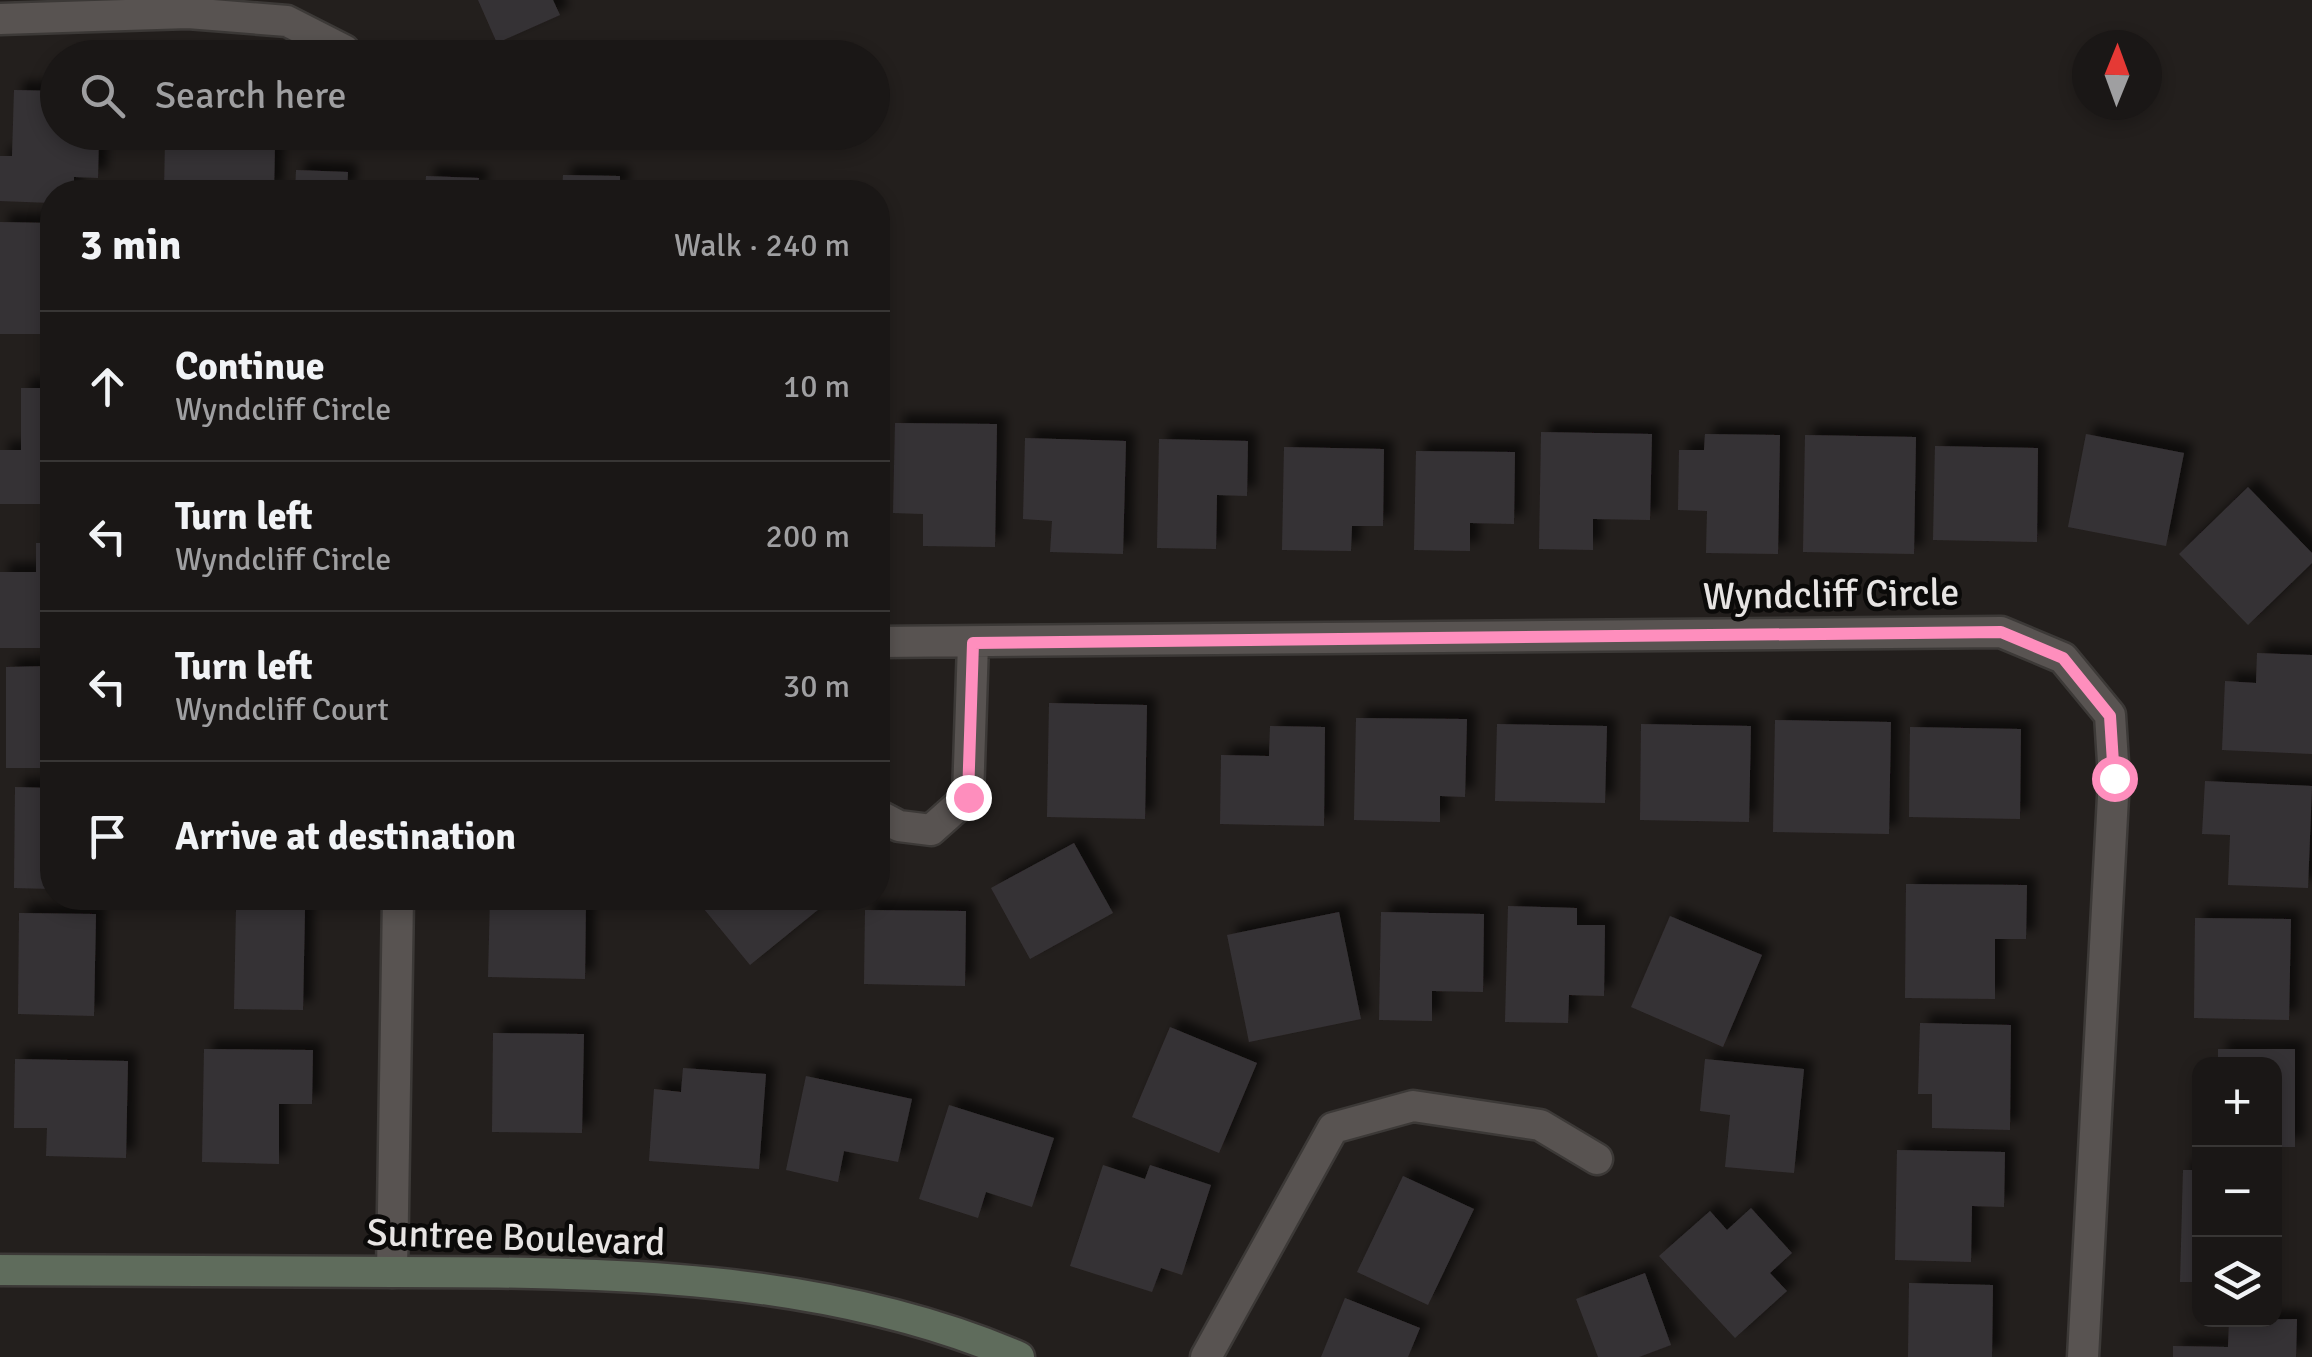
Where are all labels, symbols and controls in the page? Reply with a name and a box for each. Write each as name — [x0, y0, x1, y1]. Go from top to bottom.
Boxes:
north arrow — [2072, 30, 2162, 120]
search box — [40, 40, 890, 150]
icon: search — [75, 68, 130, 123]
text: Search here — [155, 72, 347, 119]
text: 3 min — [80, 220, 181, 271]
text: Walk · 240 m — [674, 226, 850, 265]
text: Continue — [175, 343, 325, 390]
icon: ahead — [80, 359, 135, 414]
text: 10 m — [783, 367, 850, 406]
text: Wyndcliff Circle — [175, 390, 391, 429]
text: Turn left — [175, 493, 313, 540]
icon: left — [80, 509, 135, 564]
text: 200 m — [766, 517, 850, 556]
text: Wyndcliff Circle — [175, 540, 391, 579]
street label: Wyndcliff Circle — [1702, 569, 1960, 620]
text: Turn left — [175, 643, 313, 690]
icon: left — [80, 659, 135, 714]
text: 30 m — [783, 667, 850, 706]
text: Wyndcliff Court — [175, 690, 389, 729]
route start — [2092, 756, 2138, 802]
route end — [946, 775, 992, 821]
icon: arrive — [80, 809, 135, 864]
text: Arrive at destination — [175, 813, 516, 860]
map controls — [2192, 1057, 2282, 1327]
button: + — [2192, 1057, 2282, 1147]
button: − — [2192, 1147, 2282, 1237]
street label: Suntree Boulevard — [366, 1209, 666, 1266]
button: layers — [2192, 1237, 2282, 1327]

